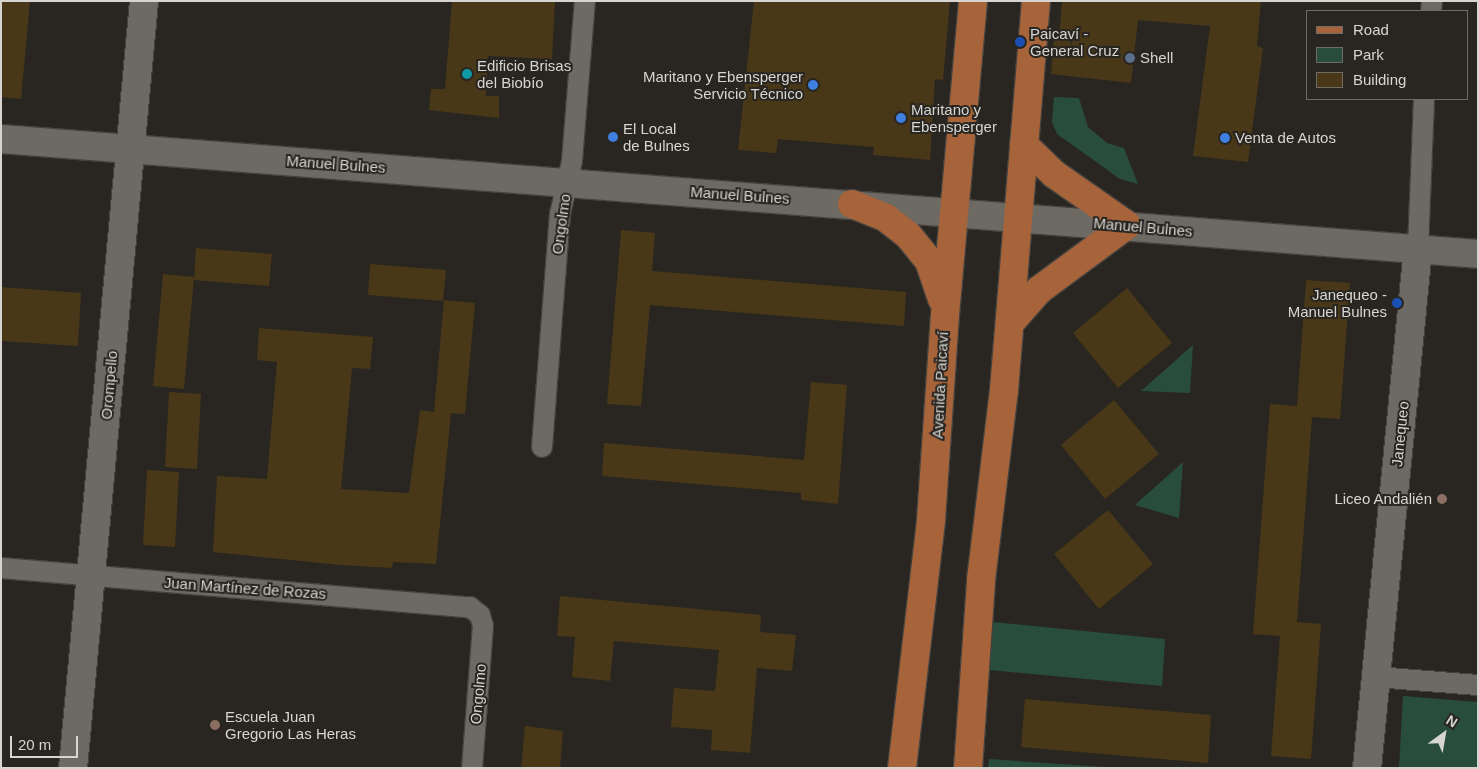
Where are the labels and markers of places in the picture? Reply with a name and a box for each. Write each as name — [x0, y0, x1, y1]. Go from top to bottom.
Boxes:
place label: Paicaví - General Cruz — [1030, 24, 1119, 59]
marker: Paicaví - General Cruz — [1014, 36, 1026, 48]
place label: Shell — [1140, 49, 1173, 67]
marker: Shell — [1124, 52, 1136, 64]
place label: Edificio Brisas del Biobío — [477, 56, 571, 91]
place label: Maritano y Ebensperger Servicio Técnico — [643, 67, 803, 102]
marker: Edificio Brisas del Biobío — [461, 68, 473, 80]
marker: Maritano y Ebensperger Servicio Técnico — [807, 79, 819, 91]
place label: Maritano y Ebensperger — [911, 100, 997, 135]
marker: Maritano y Ebensperger — [895, 112, 907, 124]
place label: El Local de Bulnes — [623, 119, 690, 154]
place label: Venta de Autos — [1235, 129, 1337, 147]
marker: El Local de Bulnes — [607, 131, 619, 143]
marker: Venta de Autos — [1219, 132, 1231, 144]
place label: Janequeo - Manuel Bulnes — [1288, 285, 1387, 320]
marker: Janequeo - Manuel Bulnes — [1391, 297, 1403, 309]
place label: Liceo Andalién — [1334, 490, 1432, 508]
marker: Liceo Andalién — [1436, 493, 1448, 505]
place label: Escuela Juan Gregorio Las Heras — [225, 707, 356, 742]
marker: Escuela Juan Gregorio Las Heras — [209, 719, 221, 731]

